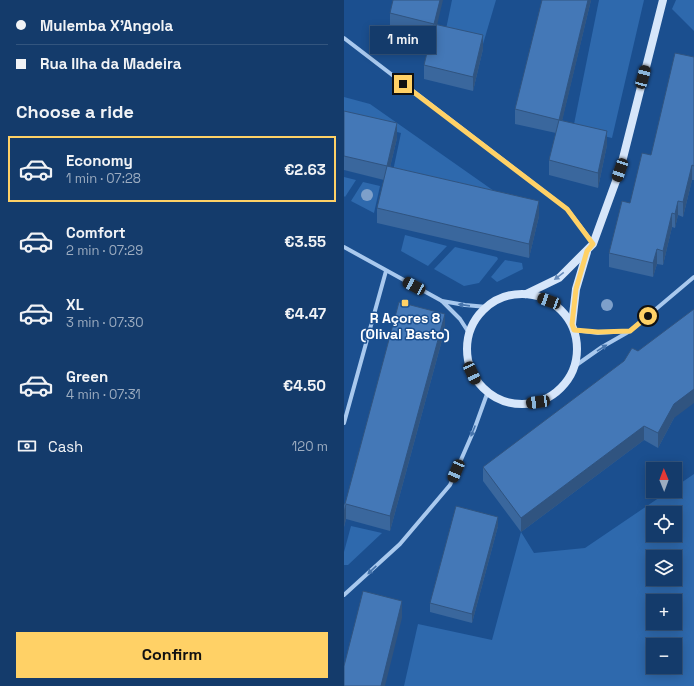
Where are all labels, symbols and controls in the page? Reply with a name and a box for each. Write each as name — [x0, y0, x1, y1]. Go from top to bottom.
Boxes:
text: Mulemba X'Angola — [40, 16, 173, 35]
callout: 1 min — [370, 26, 436, 54]
text: 1 min — [387, 31, 419, 48]
text: Rua Ilha da Madeira — [40, 54, 181, 73]
car — [634, 64, 652, 90]
route end — [394, 75, 412, 93]
text: Choose a ride — [16, 100, 134, 123]
icon: car — [18, 151, 54, 187]
text: Economy — [66, 151, 133, 170]
car — [610, 157, 630, 183]
text: €2.63 — [284, 160, 326, 179]
text: 1 min · 07:28 — [66, 170, 141, 187]
icon: car — [18, 223, 54, 259]
text: Comfort — [66, 223, 126, 242]
text: €3.55 — [284, 232, 326, 251]
text: 2 min · 07:29 — [66, 242, 143, 259]
one-way arrow — [554, 272, 565, 280]
car — [401, 275, 427, 297]
car — [536, 291, 562, 311]
icon: car — [18, 295, 54, 331]
text: XL — [66, 295, 84, 314]
marker: R Açores 8 (Olival Basto) — [400, 298, 410, 308]
one-way arrow — [458, 302, 471, 308]
text: €4.47 — [285, 304, 326, 323]
route start — [639, 307, 657, 325]
place label: R Açores 8 (Olival Basto) — [360, 309, 450, 343]
text: 3 min · 07:30 — [66, 314, 144, 331]
one-way arrow — [596, 344, 608, 351]
car — [461, 360, 483, 386]
icon: car — [18, 367, 54, 403]
text: Green — [66, 367, 108, 386]
text: €4.50 — [283, 376, 326, 395]
text: 4 min · 07:31 — [66, 386, 141, 403]
car — [525, 394, 551, 410]
one-way arrow — [470, 426, 476, 438]
icon: cash — [16, 435, 38, 457]
text: Cash — [48, 437, 83, 456]
text: 120 m — [292, 438, 328, 455]
car — [446, 458, 466, 484]
north arrow — [646, 462, 682, 498]
map controls — [646, 462, 682, 674]
button: locate — [646, 506, 682, 542]
button: layers — [646, 550, 682, 586]
one-way arrow — [367, 565, 377, 574]
button: + — [646, 594, 682, 630]
button: Confirm — [16, 632, 328, 678]
button: − — [646, 638, 682, 674]

